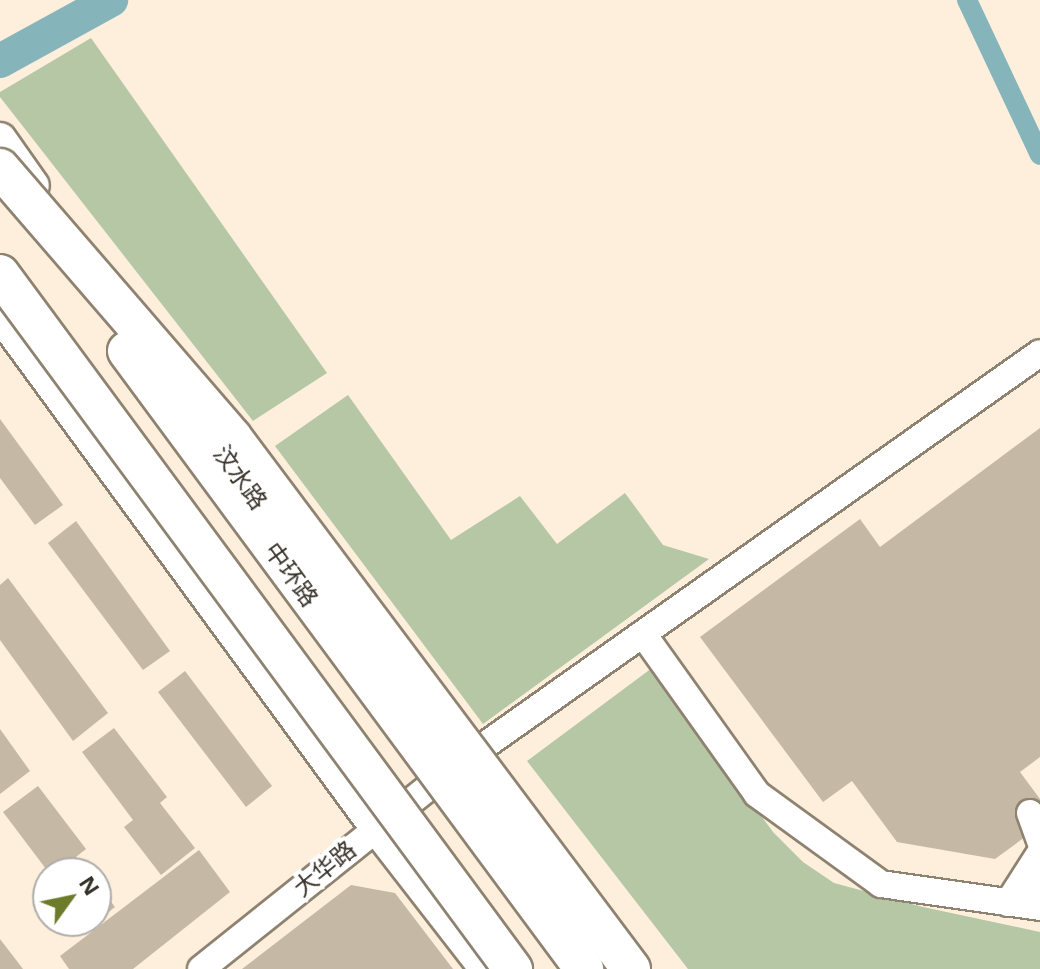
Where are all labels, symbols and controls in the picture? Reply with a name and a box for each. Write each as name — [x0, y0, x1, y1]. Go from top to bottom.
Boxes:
street label: 汶水路 — [208, 439, 274, 515]
street label: 中环路 — [259, 536, 325, 612]
street label: 大华路 — [287, 834, 361, 902]
north arrow — [32, 857, 112, 937]
text: N — [73, 869, 108, 901]

